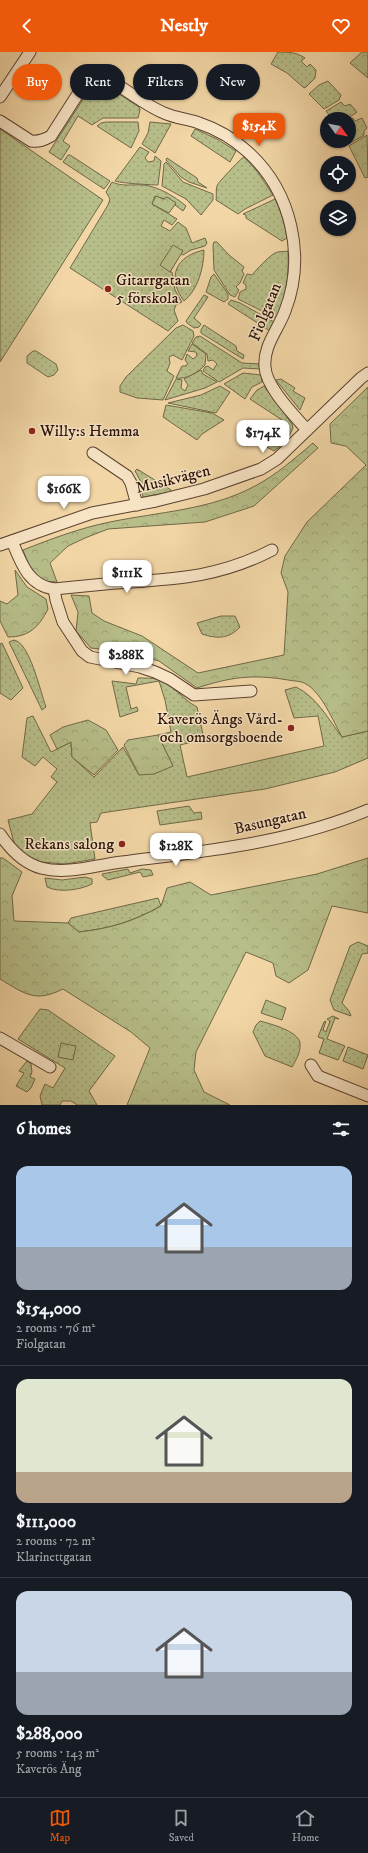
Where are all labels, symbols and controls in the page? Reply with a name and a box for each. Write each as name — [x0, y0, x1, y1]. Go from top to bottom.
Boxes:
icon: back — [16, 15, 38, 37]
text: Nestly — [160, 15, 208, 37]
icon: heart — [330, 15, 352, 37]
chip: Buy — [12, 64, 62, 100]
chip: Rent — [70, 64, 125, 100]
chip: Filters — [133, 64, 198, 100]
chip: New — [206, 64, 260, 100]
north arrow — [320, 112, 356, 148]
map controls — [320, 112, 356, 236]
pin: $154K — [231, 113, 287, 147]
text: $154K — [242, 118, 276, 134]
button: locate — [320, 156, 356, 192]
button: layers — [320, 200, 356, 236]
place label: Gitarrgatan 5 förskola — [116, 270, 191, 308]
street label: Fiolgatan — [244, 279, 286, 344]
marker: Gitarrgatan 5 förskola — [103, 284, 113, 294]
pin: $174K — [235, 420, 291, 454]
place label: Willy:s Hemma — [39, 421, 140, 441]
text: $174K — [245, 425, 281, 441]
marker: Willy:s Hemma — [27, 426, 37, 436]
street label: Musikvägen — [134, 460, 213, 498]
pin: $166K — [36, 476, 92, 510]
text: $166K — [47, 481, 81, 497]
pin: $111K — [99, 560, 155, 594]
text: $111K — [112, 565, 142, 581]
pin: $288K — [98, 642, 154, 676]
text: $288K — [108, 647, 144, 663]
place label: Kaverös Ängs Vård- och omsorgsboende — [157, 709, 283, 747]
marker: Kaverös Ängs Vård- och omsorgsboende — [286, 723, 296, 733]
street label: Basungatan — [232, 803, 309, 839]
pin: $128K — [148, 833, 204, 867]
place label: Rekans salong — [24, 834, 114, 854]
text: $128K — [159, 838, 193, 854]
marker: Rekans salong — [117, 839, 127, 849]
text: 6 homes — [16, 1118, 71, 1140]
icon: filters — [330, 1118, 352, 1140]
icon: home — [148, 1192, 220, 1264]
text: $154,000 — [16, 1298, 81, 1320]
text: 2 rooms · 76 m² — [16, 1320, 95, 1336]
text: Fiolgatan — [16, 1336, 66, 1352]
icon: home — [148, 1405, 220, 1477]
text: $111,000 — [16, 1511, 76, 1533]
text: 2 rooms · 72 m² — [16, 1533, 95, 1549]
text: Klarinettgatan — [16, 1549, 92, 1565]
icon: home — [148, 1617, 220, 1689]
text: $288,000 — [16, 1723, 83, 1745]
text: 5 rooms · 143 m² — [16, 1745, 99, 1761]
text: Kaverös Äng — [16, 1761, 81, 1777]
tab: Map — [49, 1807, 71, 1845]
tab: Saved — [169, 1807, 194, 1845]
tab: Home — [292, 1807, 319, 1845]

